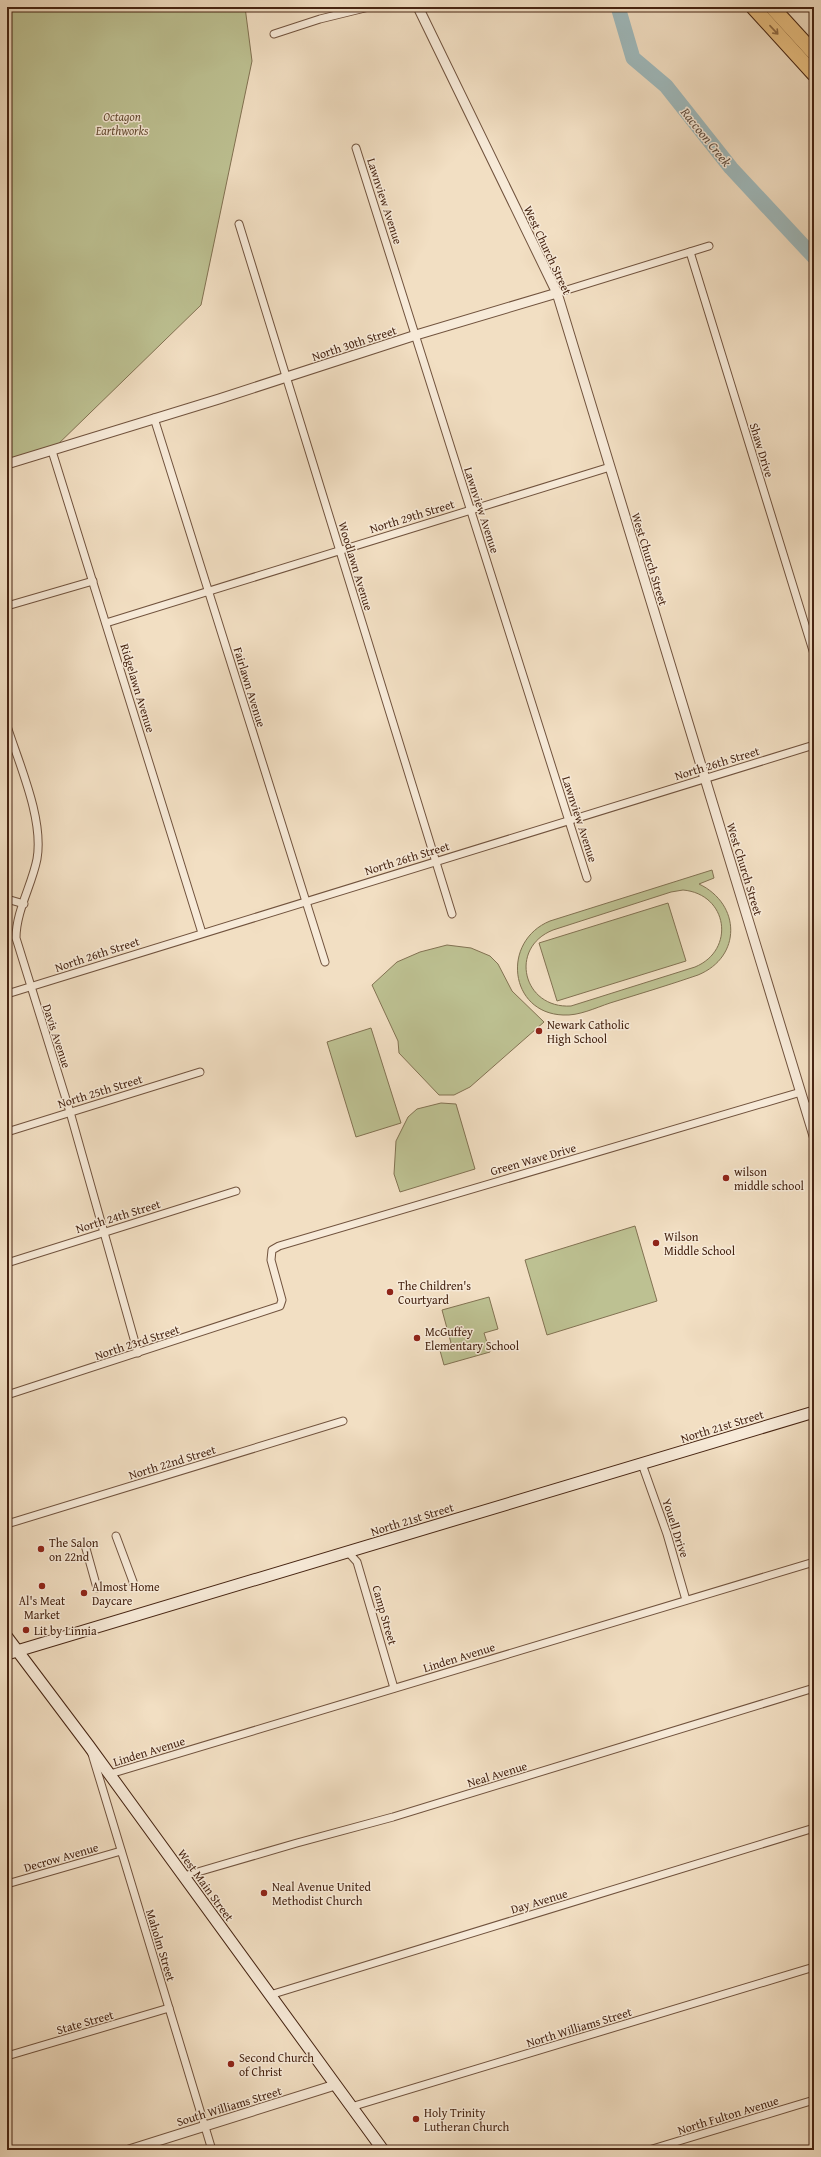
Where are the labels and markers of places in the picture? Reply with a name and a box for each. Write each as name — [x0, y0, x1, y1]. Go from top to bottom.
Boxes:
place label: Newark Catholic High School — [547, 1016, 630, 1047]
marker: Newark Catholic High School — [534, 1026, 544, 1036]
place label: wilson middle school — [734, 1163, 805, 1194]
marker: wilson middle school — [721, 1173, 731, 1183]
place label: Wilson Middle School — [664, 1228, 736, 1259]
marker: Wilson Middle School — [651, 1238, 661, 1248]
place label: The Children's Courtyard — [398, 1277, 471, 1308]
marker: The Children's Courtyard — [385, 1287, 395, 1297]
place label: McGuffey Elementary School — [425, 1323, 520, 1354]
marker: McGuffey Elementary School — [412, 1333, 422, 1343]
place label: The Salon on 22nd — [49, 1534, 99, 1565]
marker: The Salon on 22nd — [36, 1544, 46, 1554]
place label: Almost Home Daycare — [92, 1578, 160, 1609]
marker: Al's Meat Market — [37, 1581, 47, 1591]
marker: Almost Home Daycare — [79, 1588, 89, 1598]
place label: Al's Meat Market — [19, 1592, 66, 1623]
place label: Lit by Linnia — [34, 1622, 97, 1639]
marker: Lit by Linnia — [21, 1625, 31, 1635]
place label: Neal Avenue United Methodist Church — [272, 1878, 372, 1909]
marker: Neal Avenue United Methodist Church — [259, 1888, 269, 1898]
place label: Second Church of Christ — [239, 2049, 314, 2080]
marker: Second Church of Christ — [226, 2059, 236, 2069]
place label: Holy Trinity Lutheran Church — [424, 2104, 509, 2135]
marker: Holy Trinity Lutheran Church — [411, 2114, 421, 2124]

